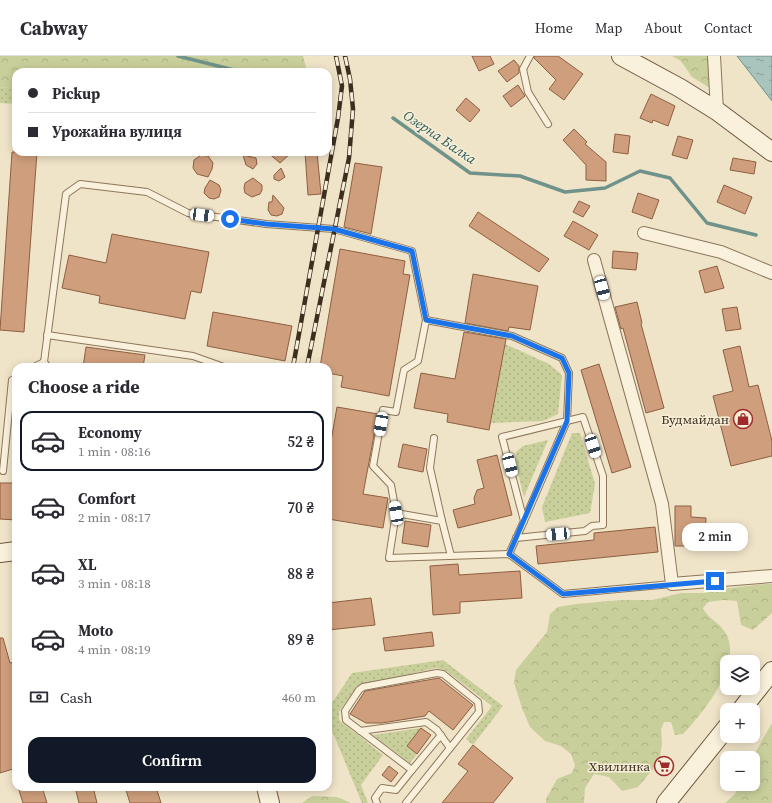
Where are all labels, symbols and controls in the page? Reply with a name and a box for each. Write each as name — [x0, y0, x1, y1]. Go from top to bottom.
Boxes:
text: Cabway — [20, 15, 88, 41]
text: Home — [535, 18, 573, 38]
text: Map — [595, 18, 622, 38]
text: About — [644, 18, 682, 38]
text: Contact — [704, 18, 752, 38]
text: Pickup — [52, 83, 100, 104]
water label: Озерна Балка — [399, 105, 481, 169]
text: Урожайна вулиця — [52, 121, 182, 142]
car — [189, 208, 215, 222]
route start — [221, 210, 239, 228]
car — [593, 275, 611, 301]
text: Choose a ride — [28, 374, 140, 399]
shop icon: Будмайдан — [732, 408, 754, 430]
car — [373, 411, 389, 437]
place label: Будмайдан — [661, 411, 729, 428]
text: Economy — [78, 422, 142, 443]
icon: car — [30, 423, 66, 459]
text: 52 ₴ — [287, 431, 314, 452]
car — [584, 433, 602, 459]
text: 1 min · 08:16 — [78, 443, 151, 460]
car — [501, 452, 519, 478]
text: Comfort — [78, 488, 136, 509]
icon: car — [30, 489, 66, 525]
text: 70 ₴ — [287, 497, 314, 518]
car — [388, 500, 404, 526]
text: 2 min · 08:17 — [78, 509, 151, 526]
callout: 2 min — [682, 523, 748, 551]
car — [546, 527, 570, 541]
text: 2 min — [698, 528, 732, 545]
text: XL — [78, 554, 97, 575]
icon: car — [30, 555, 66, 591]
text: 88 ₴ — [287, 563, 314, 584]
route end — [706, 572, 724, 590]
text: 3 min · 08:18 — [78, 575, 151, 592]
text: Moto — [78, 620, 113, 641]
icon: car — [30, 621, 66, 657]
text: 89 ₴ — [287, 629, 314, 650]
text: 4 min · 08:19 — [78, 641, 151, 658]
map controls — [720, 655, 760, 791]
button: layers — [720, 655, 760, 695]
icon: cash — [28, 686, 50, 708]
text: Cash — [60, 687, 92, 708]
text: 460 m — [282, 689, 316, 706]
button: + — [720, 703, 760, 743]
button: Confirm — [28, 737, 316, 783]
button: − — [720, 751, 760, 791]
supermarket icon: Хвилинка — [653, 755, 675, 777]
place label: Хвилинка — [589, 758, 650, 775]

